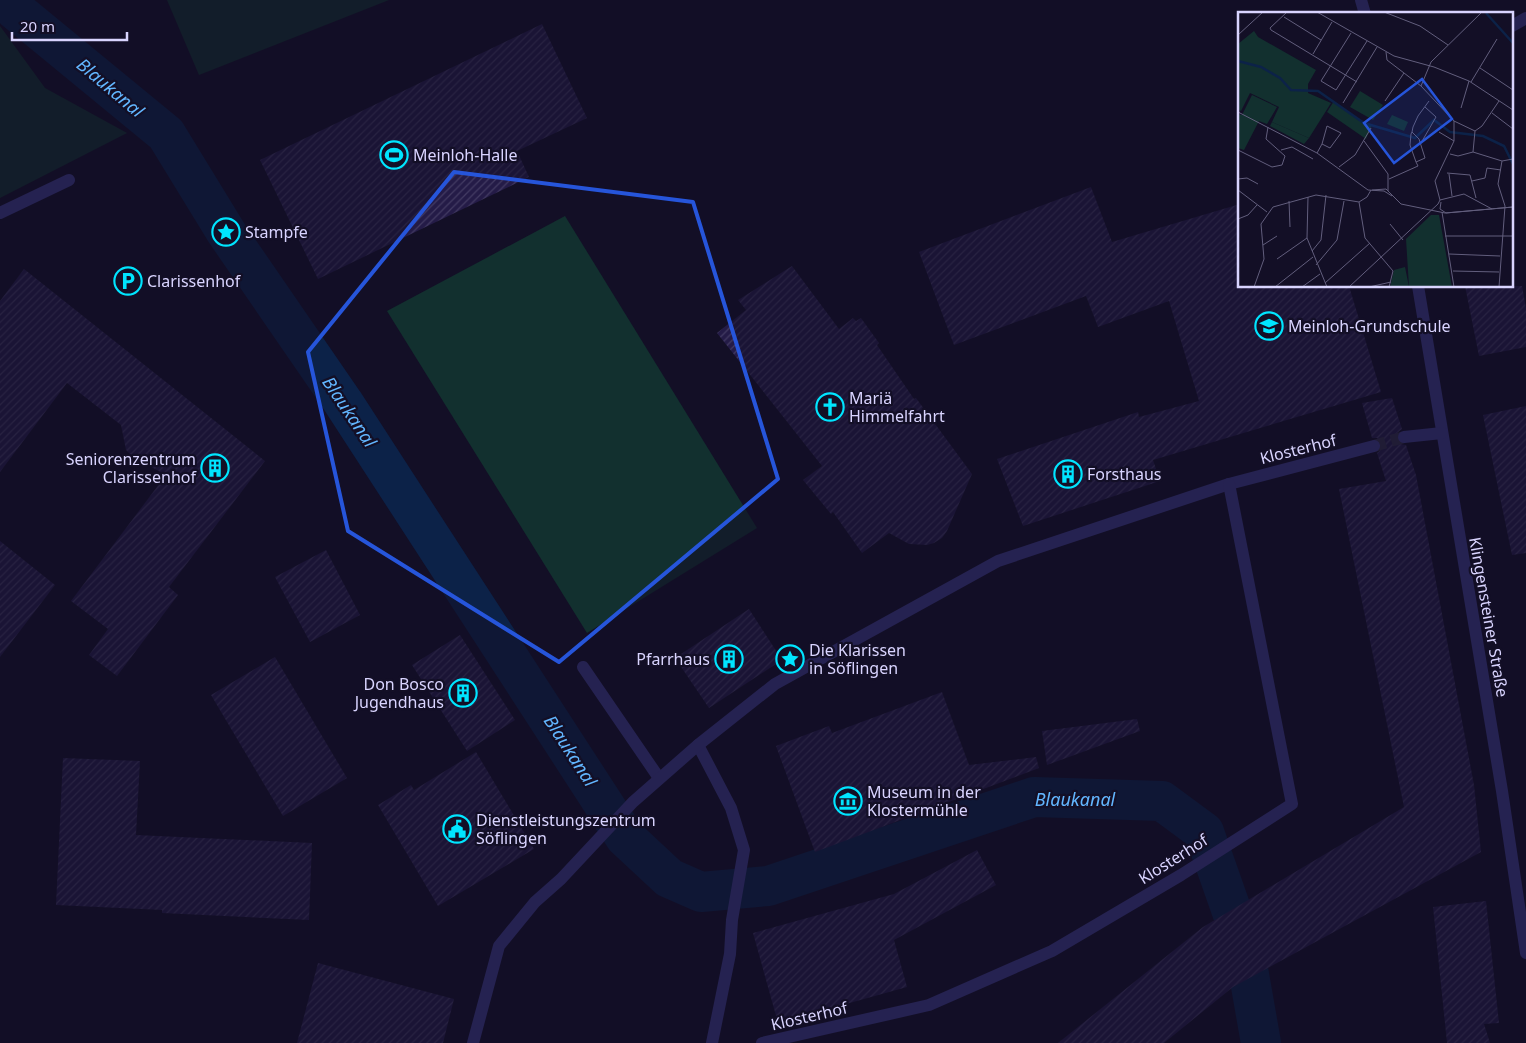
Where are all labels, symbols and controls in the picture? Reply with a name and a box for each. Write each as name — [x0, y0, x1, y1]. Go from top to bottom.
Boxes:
scale bar — [12, 10, 128, 42]
inset map — [1238, 12, 1514, 288]
text: 20 m — [20, 16, 55, 36]
water label: Blaukanal — [72, 52, 149, 123]
sports icon: Meinloh-Halle — [379, 140, 409, 170]
place label: Meinloh-Halle — [413, 144, 518, 166]
place icon: Stampfe — [211, 217, 241, 247]
place label: Stampfe — [245, 221, 308, 243]
parking icon: Clarissenhof — [113, 266, 143, 296]
place label: Clarissenhof — [147, 270, 242, 292]
school or university icon: Meinloh-Grundschule — [1254, 311, 1284, 341]
place label: Meinloh-Grundschule — [1288, 315, 1451, 337]
water label: Blaukanal — [317, 371, 382, 452]
place label: Mariä Himmelfahrt — [849, 387, 945, 427]
church icon: Mariä Himmelfahrt — [815, 392, 845, 422]
street label: Klosterhof — [1258, 429, 1340, 469]
place label: Seniorenzentrum Clarissenhof — [66, 448, 197, 488]
building icon: Seniorenzentrum Clarissenhof — [200, 453, 230, 483]
building icon: Forsthaus — [1053, 459, 1083, 489]
place label: Forsthaus — [1087, 463, 1161, 485]
street label: Klingensteiner Straße — [1464, 535, 1514, 699]
place label: Die Klarissen in Söflingen — [809, 639, 906, 679]
building icon: Pfarrhaus — [714, 644, 744, 674]
place icon: Die Klarissen in Söflingen — [775, 644, 805, 674]
place label: Pfarrhaus — [636, 648, 710, 670]
place label: Don Bosco Jugendhaus — [353, 673, 444, 713]
building icon: Don Bosco Jugendhaus — [448, 678, 478, 708]
water label: Blaukanal — [539, 710, 603, 791]
place label: Museum in der Klostermühle — [867, 781, 981, 821]
museum icon: Museum in der Klostermühle — [833, 786, 863, 816]
water label: Blaukanal — [1035, 787, 1116, 811]
place label: Dienstleistungszentrum Söflingen — [476, 809, 656, 849]
public building icon: Dienstleistungszentrum Söflingen — [442, 814, 472, 844]
street label: Klosterhof — [1134, 828, 1213, 889]
street label: Klosterhof — [769, 996, 851, 1035]

